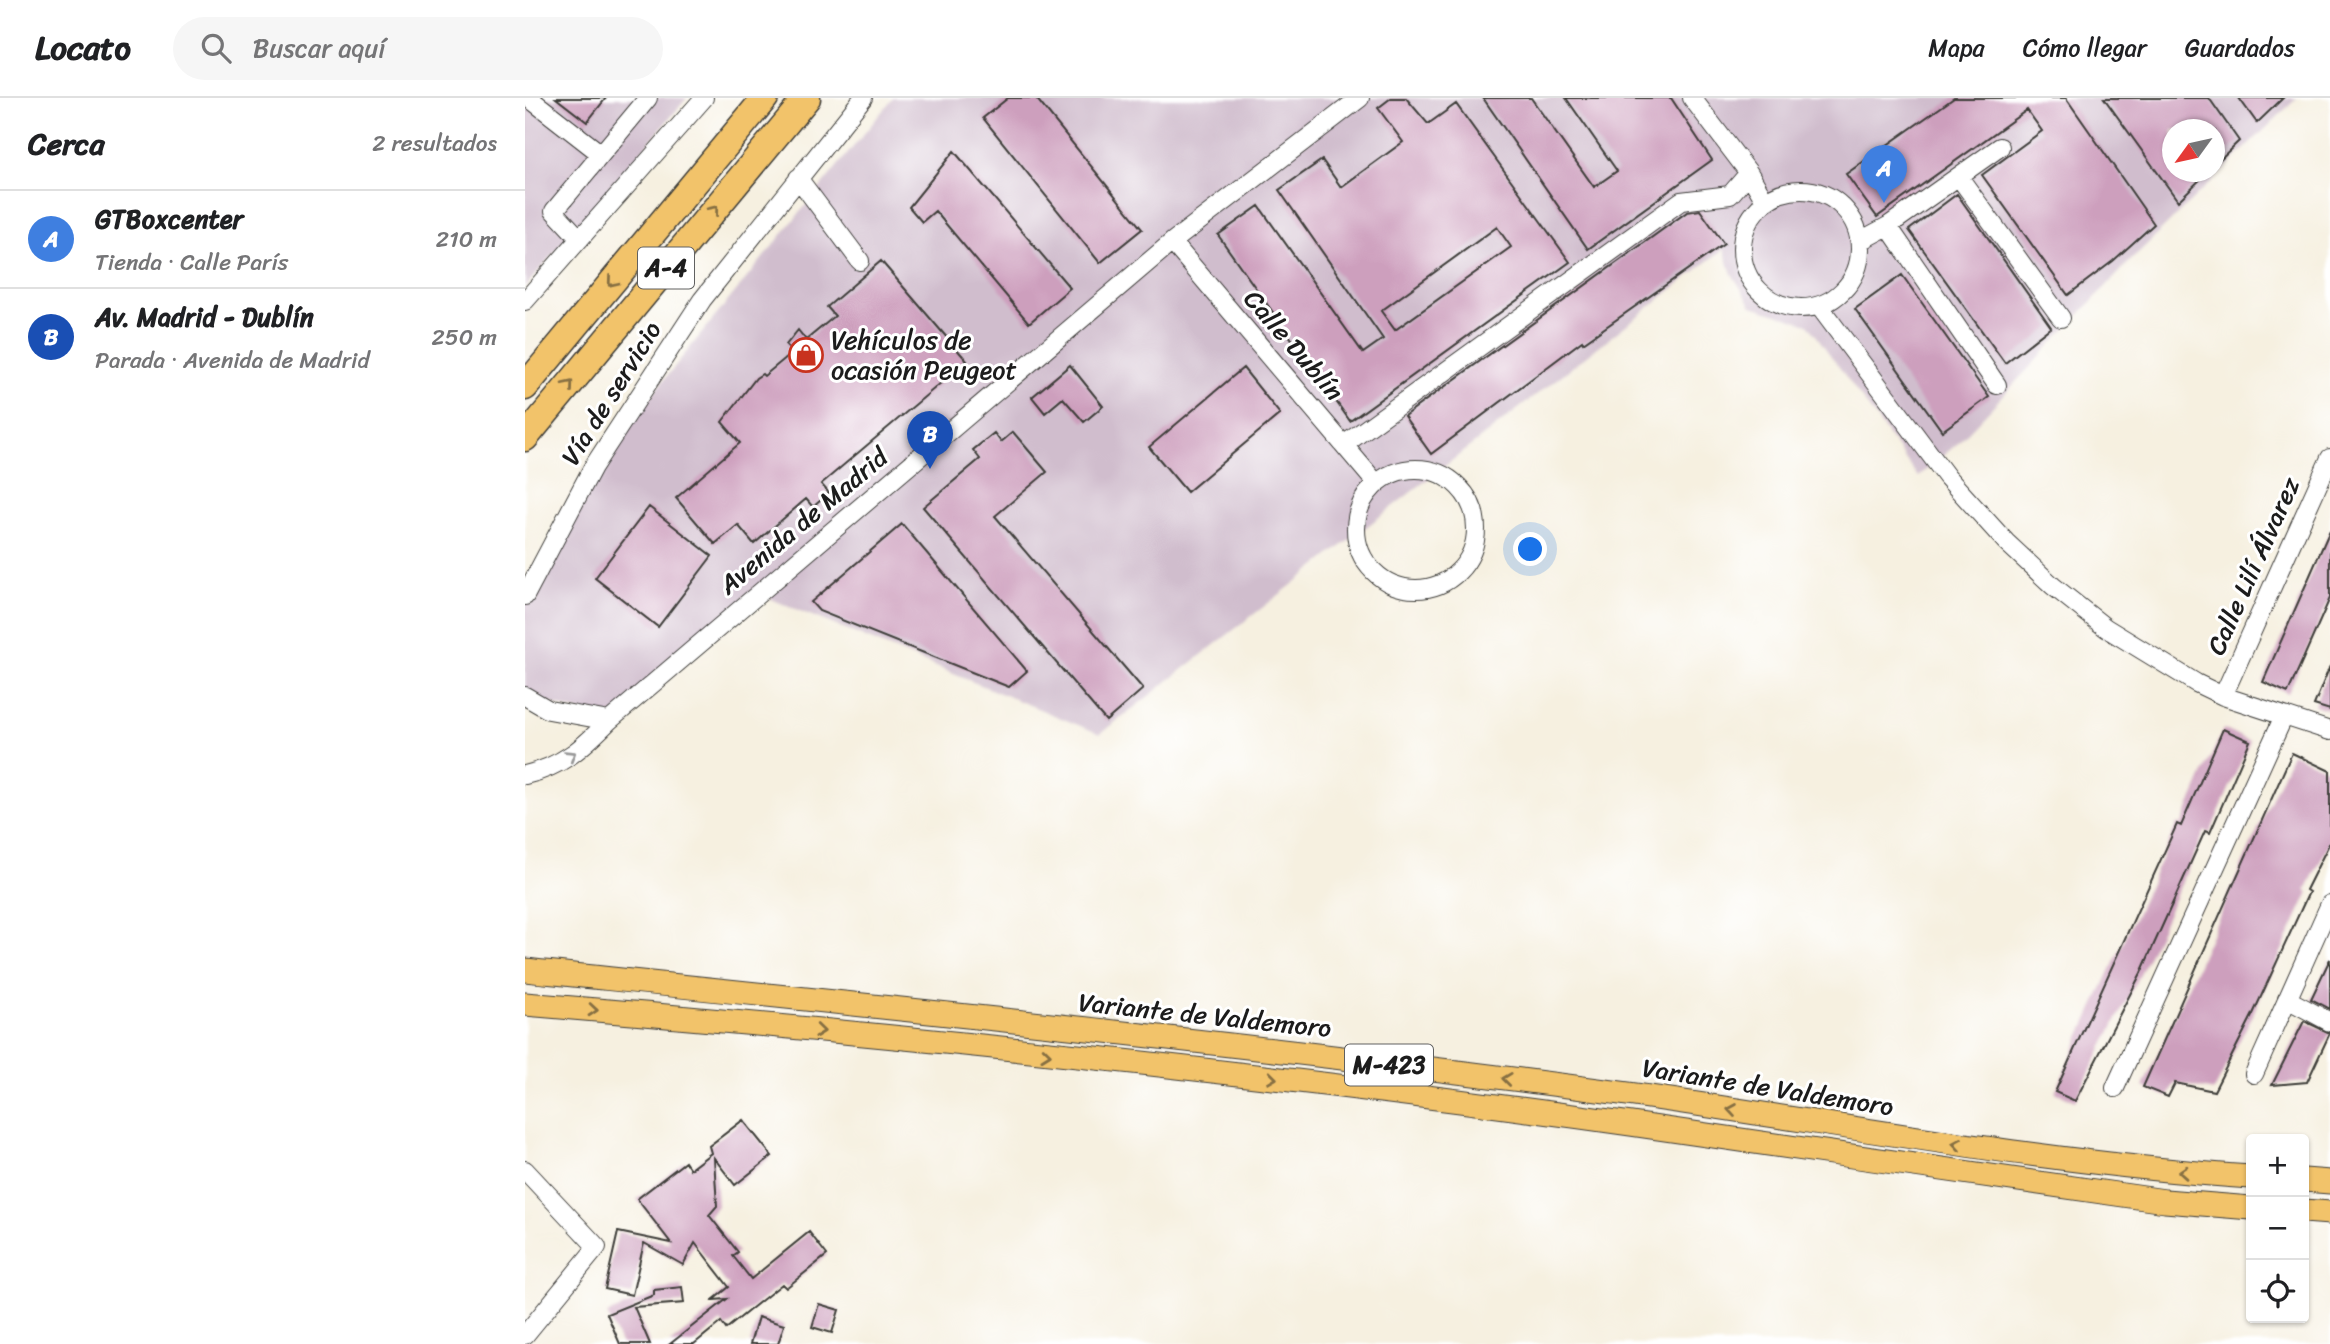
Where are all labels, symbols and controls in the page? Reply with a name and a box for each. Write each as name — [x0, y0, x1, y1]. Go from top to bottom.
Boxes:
search box — [173, 17, 663, 80]
text: Locato — [35, 19, 131, 77]
text: Buscar aquí — [253, 25, 385, 71]
text: Mapa — [1928, 27, 1985, 69]
text: Cómo llegar — [2023, 27, 2147, 69]
text: Guardados — [2185, 27, 2295, 69]
icon: search — [197, 29, 235, 67]
text: Cerca — [28, 117, 104, 171]
north arrow — [2162, 119, 2225, 182]
text: 2 resultados — [372, 123, 497, 164]
pin: A — [1861, 145, 1907, 203]
text: GTBoxcenter — [95, 196, 243, 242]
one-way arrow — [706, 206, 718, 219]
text: A — [43, 219, 59, 260]
text: 210 m — [436, 219, 497, 260]
text: Tienda · Calle París — [95, 242, 288, 283]
road number: A-4 — [638, 248, 694, 288]
one-way arrow — [608, 274, 620, 287]
street label: Calle Dublín — [1232, 279, 1356, 411]
text: Av. Madrid - Dublín — [95, 294, 314, 340]
street label: Vía de servicio — [548, 311, 674, 475]
text: B — [44, 317, 58, 358]
text: 250 m — [431, 317, 497, 358]
place label: Vehículos de ocasión Peugeot — [831, 317, 1017, 393]
shop icon: Vehículos de ocasión Peugeot — [787, 336, 825, 374]
text: Parada · Avenida de Madrid — [95, 340, 370, 381]
one-way arrow — [560, 381, 573, 393]
pin: B — [907, 411, 953, 469]
street label: Avenida de Madrid — [707, 434, 900, 607]
street label: Calle Lilí Álvarez — [2193, 469, 2313, 662]
your location — [1513, 532, 1547, 566]
one-way arrow — [563, 750, 576, 763]
street label: Variante de Valdemoro — [1076, 979, 1334, 1051]
one-way arrow — [588, 1002, 599, 1017]
one-way arrow — [814, 1023, 825, 1038]
road number: M-423 — [1345, 1044, 1433, 1085]
street label: Variante de Valdemoro — [1639, 1044, 1897, 1130]
one-way arrow — [1041, 1046, 1052, 1061]
one-way arrow — [1266, 1070, 1278, 1085]
one-way arrow — [1501, 1072, 1513, 1087]
one-way arrow — [1727, 1103, 1738, 1118]
map controls — [2246, 1134, 2309, 1323]
button: + — [2246, 1134, 2309, 1197]
one-way arrow — [1951, 1137, 1963, 1152]
one-way arrow — [2177, 1165, 2188, 1180]
button: − — [2246, 1197, 2309, 1260]
button: locate — [2246, 1260, 2309, 1323]

